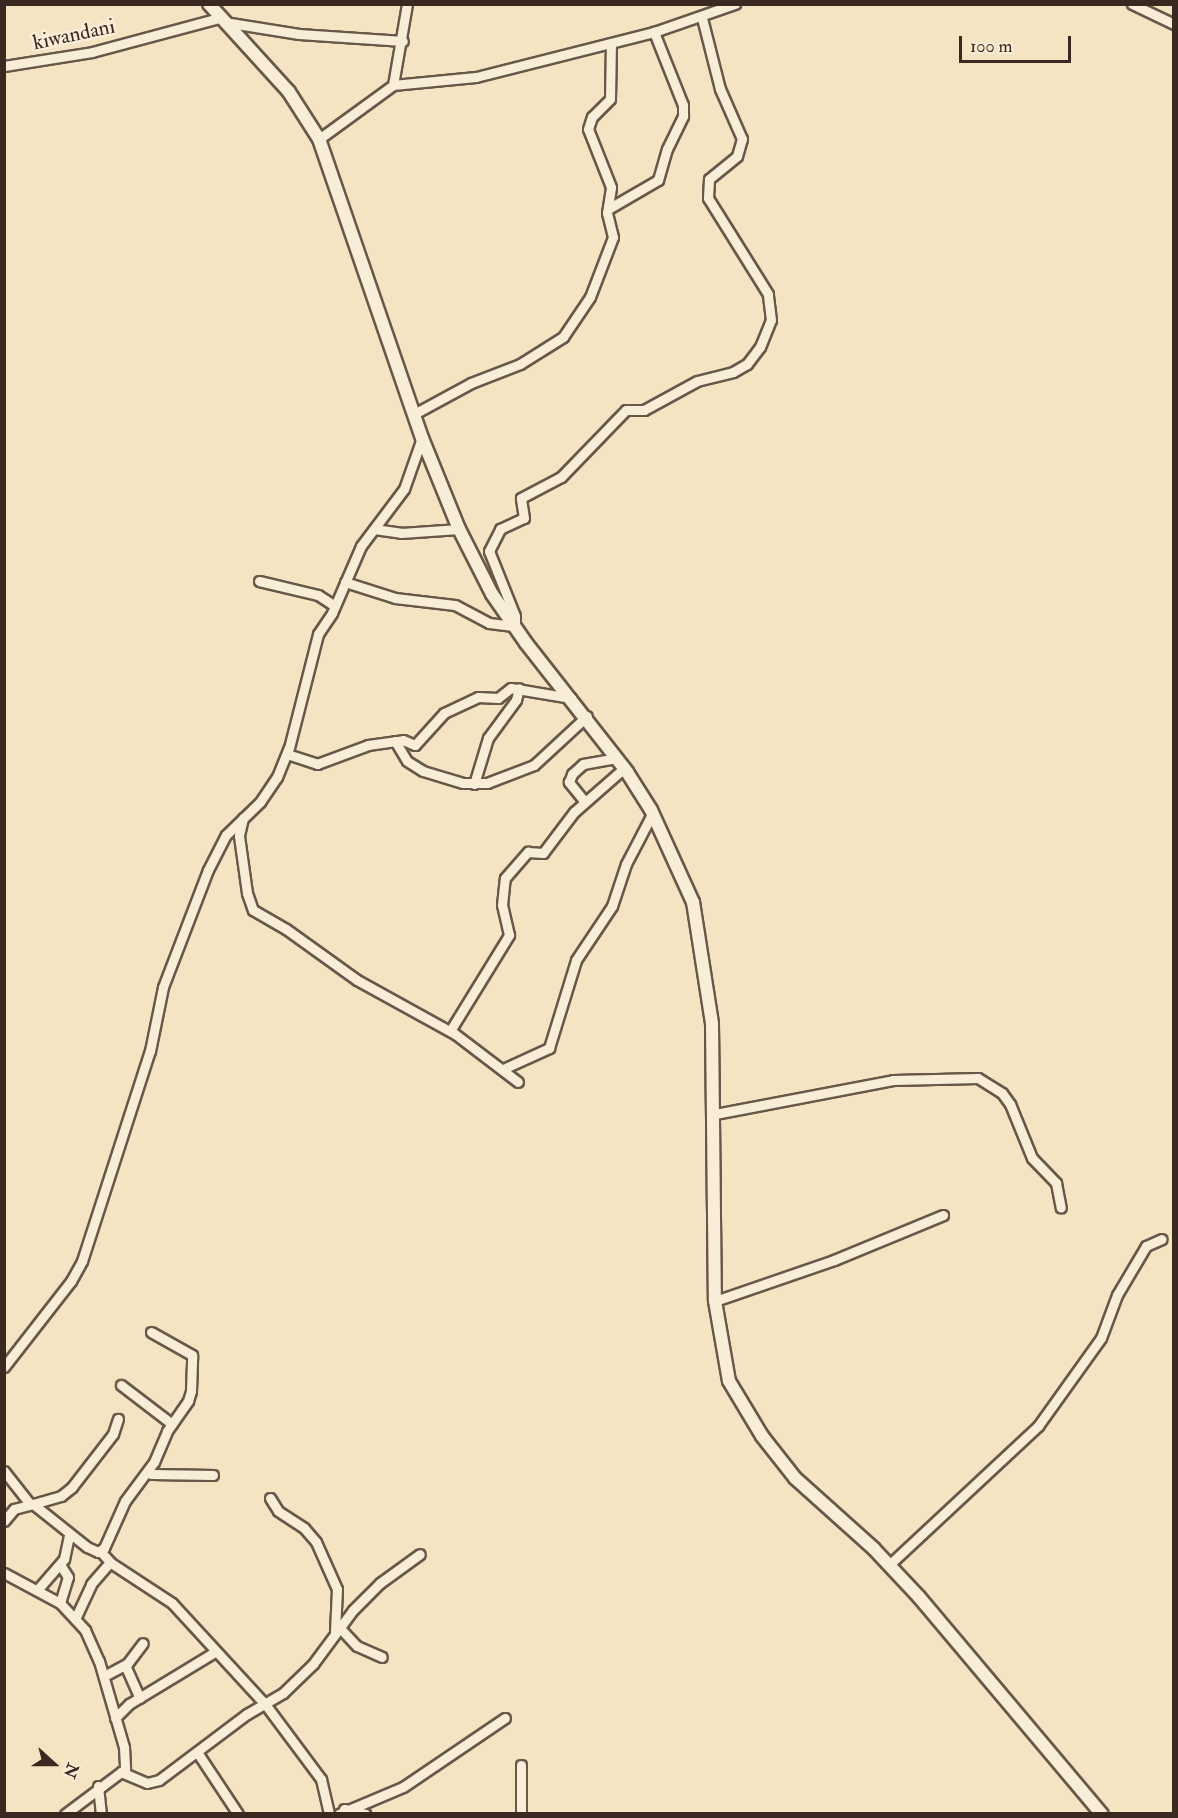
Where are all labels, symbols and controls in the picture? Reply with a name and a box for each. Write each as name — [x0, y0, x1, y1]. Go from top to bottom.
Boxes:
street label: kiwandani — [31, 14, 117, 56]
scale bar — [962, 24, 1074, 62]
text: 100 m — [970, 35, 1013, 58]
north arrow — [24, 1734, 84, 1794]
text: N — [59, 1760, 83, 1781]

